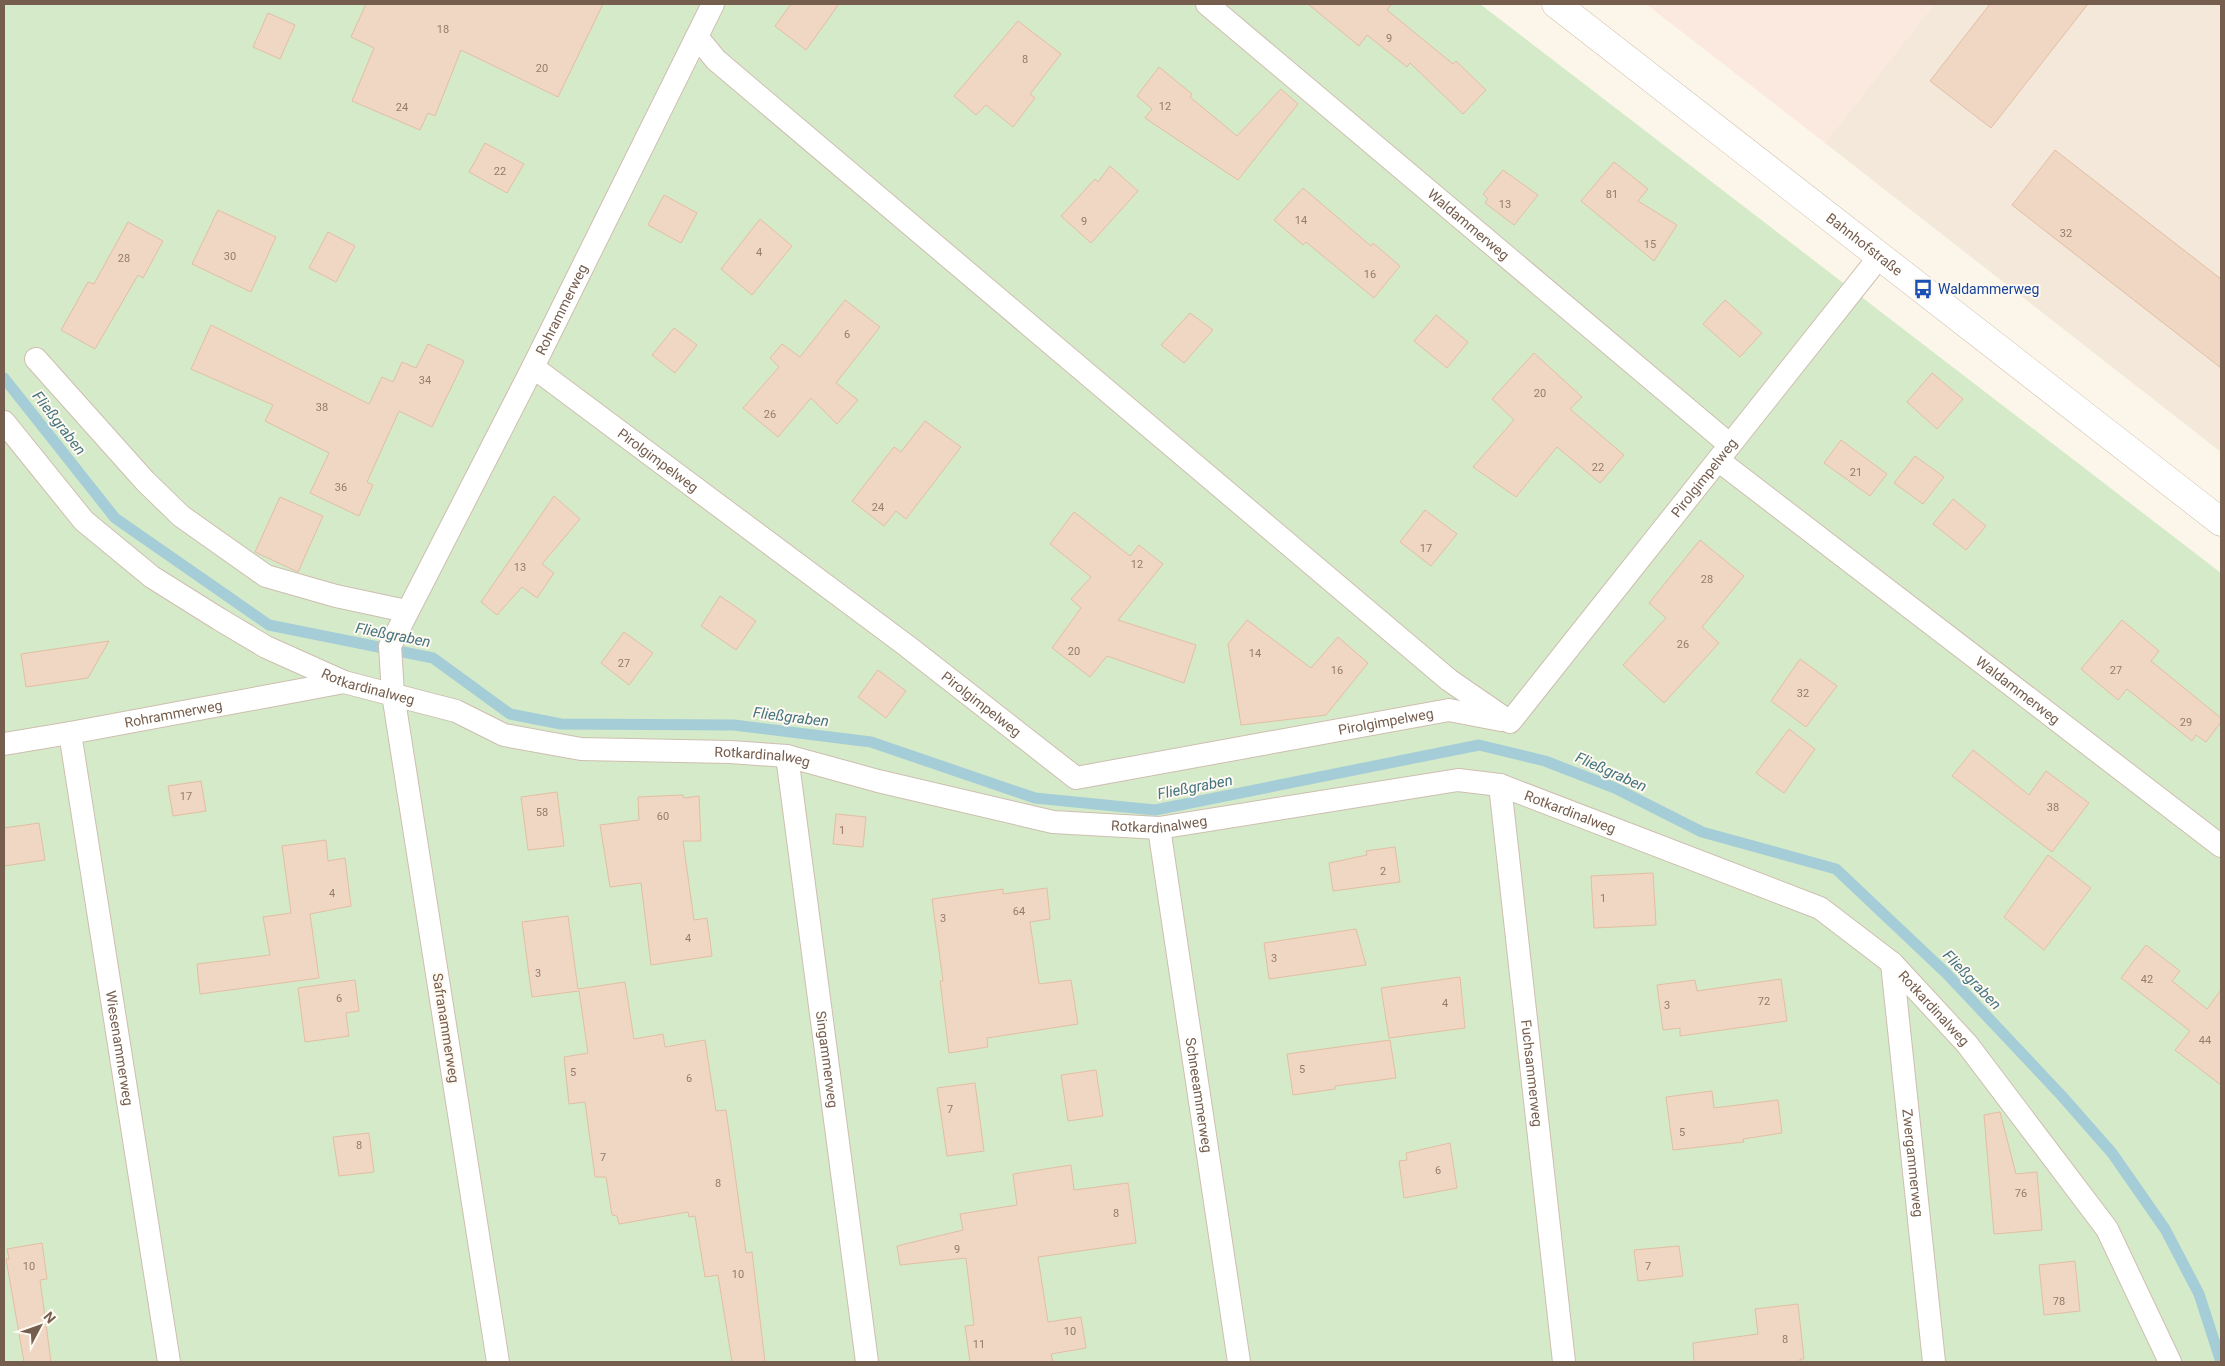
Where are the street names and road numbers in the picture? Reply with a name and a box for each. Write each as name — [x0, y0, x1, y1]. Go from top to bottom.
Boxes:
street label: Waldammerweg — [1425, 186, 1512, 263]
street label: Bahnhofstraße — [1823, 210, 1906, 279]
street label: Rohrammerweg — [532, 262, 591, 357]
street label: Pirolgimpelweg — [615, 425, 701, 496]
street label: Pirolgimpelweg — [1668, 435, 1740, 520]
street label: Waldammerweg — [1973, 653, 2063, 727]
street label: Rotkardinalweg — [319, 665, 416, 708]
street label: Pirolgimpelweg — [938, 668, 1024, 740]
street label: Rohrammerweg — [123, 697, 224, 731]
street label: Pirolgimpelweg — [1337, 705, 1435, 738]
street label: Rotkardinalweg — [714, 744, 812, 770]
street label: Rotkardinalweg — [1522, 787, 1618, 837]
street label: Rotkardinalweg — [1111, 812, 1208, 836]
street label: Rotkardinalweg — [1895, 967, 1973, 1049]
street label: Safranammerweg — [429, 972, 463, 1084]
street label: Wiesenammerweg — [103, 990, 137, 1107]
street label: Singammerweg — [813, 1010, 841, 1109]
street label: Fuchsammerweg — [1518, 1019, 1546, 1128]
street label: Schneeammerweg — [1182, 1036, 1216, 1154]
street label: Zwergammerweg — [1899, 1108, 1927, 1218]

